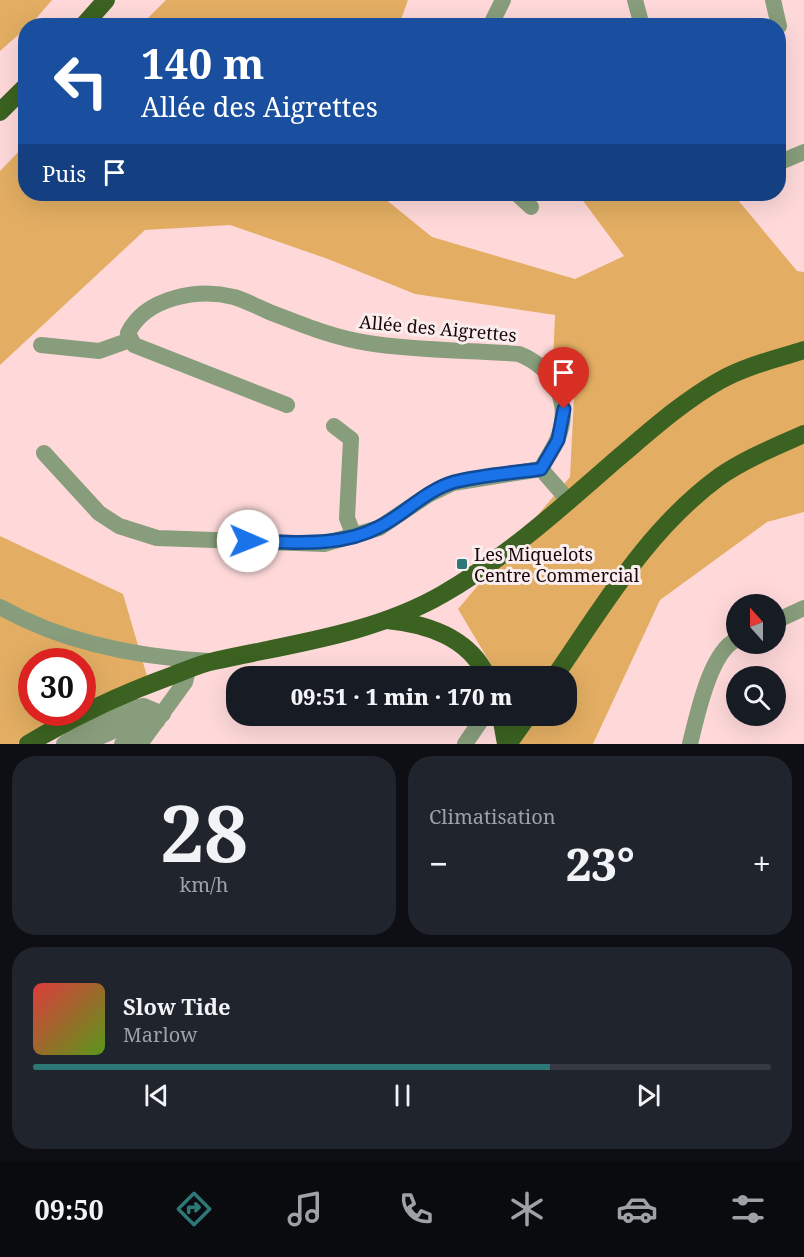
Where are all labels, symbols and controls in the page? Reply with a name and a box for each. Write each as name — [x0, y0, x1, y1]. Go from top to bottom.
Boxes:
text: 140 m — [141, 34, 265, 91]
icon: left — [42, 42, 120, 120]
text: Allée des Aigrettes — [141, 88, 378, 125]
icon: arrive — [98, 156, 131, 189]
text: Puis — [42, 158, 86, 188]
street label: Allée des Aigrettes — [358, 309, 518, 347]
pin — [538, 347, 589, 409]
icon: arrive — [547, 356, 580, 389]
position arrow — [216, 509, 280, 573]
place label: Les Miquelots Centre Commercial — [474, 542, 640, 587]
marker: Les Miquelots Centre Commercial — [455, 557, 469, 571]
north arrow — [726, 594, 786, 654]
map controls — [726, 594, 786, 726]
speed limit sign: 30 — [18, 648, 96, 726]
button: search — [726, 666, 786, 726]
text: 09:51 · 1 min · 170 m — [291, 681, 512, 711]
text: 28 — [160, 779, 248, 885]
text: Climatisation — [429, 803, 556, 830]
text: 23° — [566, 833, 635, 894]
text: − — [429, 841, 448, 886]
text: + — [753, 841, 771, 886]
text: km/h — [179, 871, 229, 898]
text: Slow Tide — [123, 991, 231, 1021]
text: Marlow — [123, 1021, 197, 1048]
icon: previous — [140, 1079, 173, 1112]
icon: pause — [386, 1079, 419, 1112]
icon: next — [632, 1079, 665, 1112]
icon: directions — [173, 1188, 215, 1230]
icon: music — [284, 1188, 326, 1230]
icon: phone — [395, 1188, 437, 1230]
icon: climate — [506, 1188, 548, 1230]
icon: car — [616, 1188, 658, 1230]
icon: filters — [727, 1188, 769, 1230]
text: 09:50 — [34, 1191, 104, 1228]

